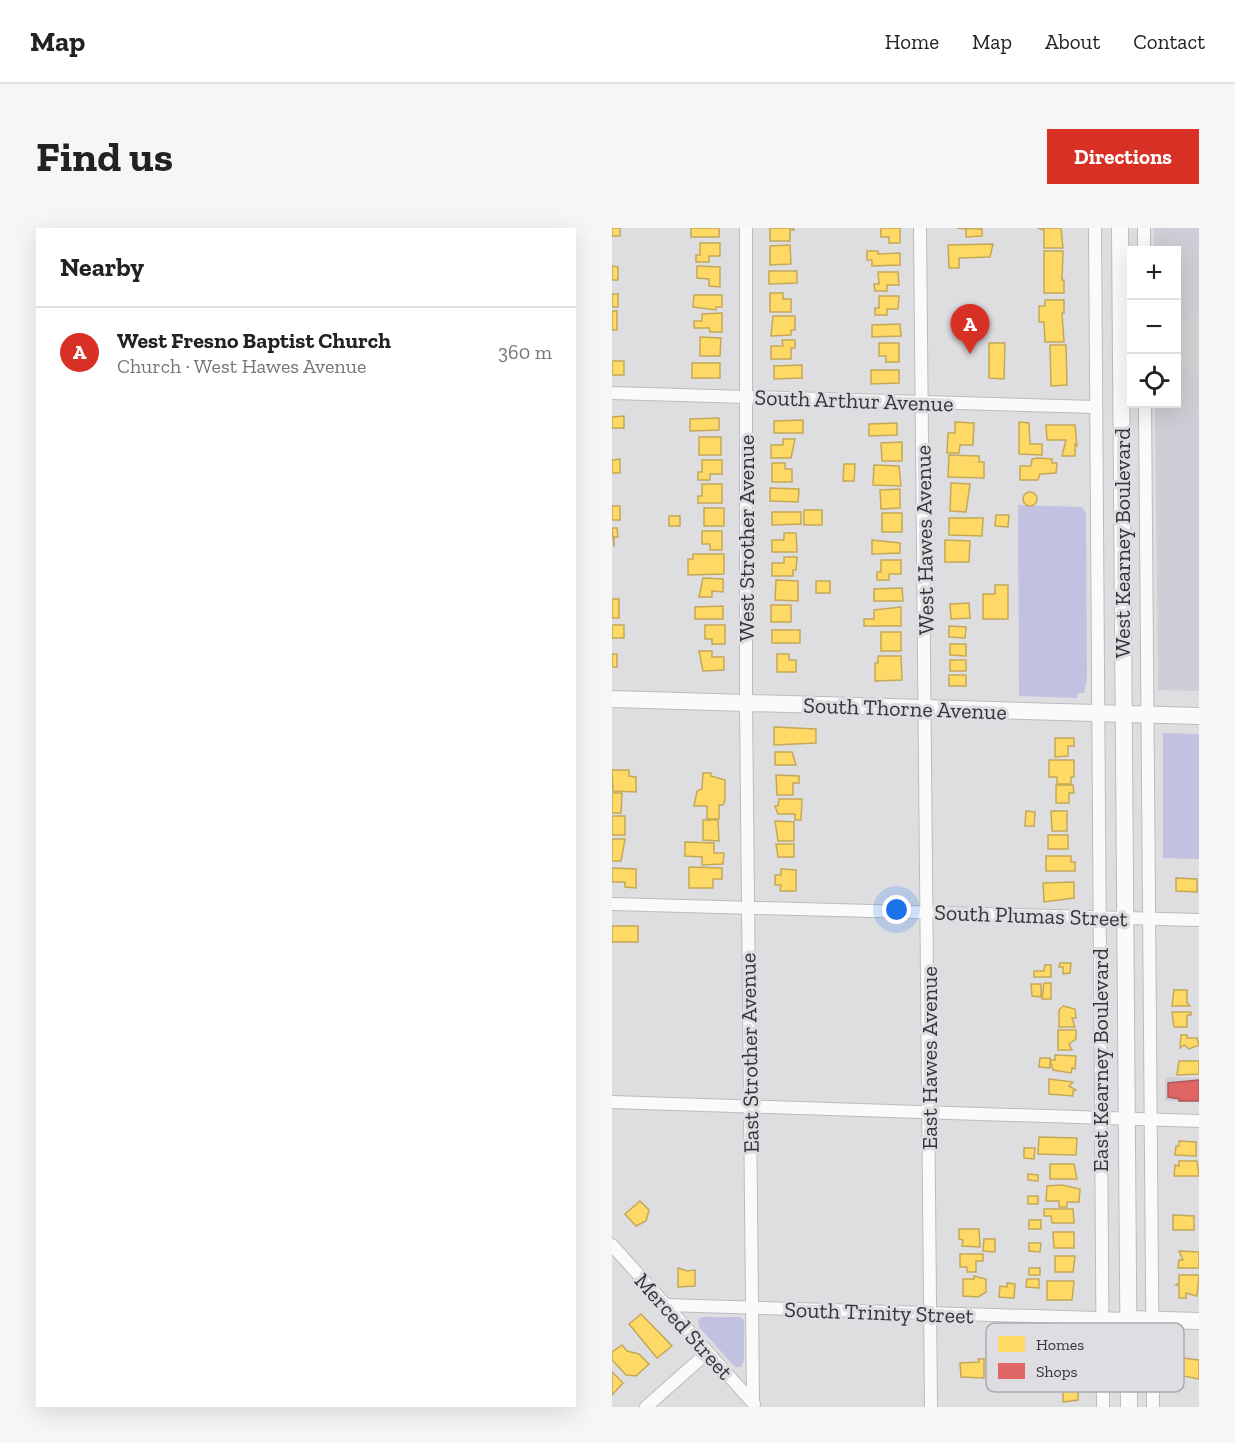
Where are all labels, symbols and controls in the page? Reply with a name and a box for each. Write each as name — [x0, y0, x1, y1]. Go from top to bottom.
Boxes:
text: Map — [30, 25, 85, 58]
text: Home — [885, 29, 939, 54]
text: Map — [972, 29, 1012, 54]
text: About — [1045, 29, 1100, 54]
text: Contact — [1133, 29, 1205, 54]
button: Directions — [1047, 129, 1199, 184]
text: Find us — [36, 131, 173, 182]
map controls — [1127, 246, 1181, 408]
button: + — [1127, 246, 1181, 300]
text: Nearby — [60, 251, 144, 283]
button: − — [1127, 300, 1181, 354]
pin: A — [950, 304, 990, 354]
text: West Fresno Baptist Church — [117, 327, 391, 354]
text: A — [73, 340, 86, 364]
text: 360 m — [498, 340, 552, 364]
text: Church · West Hawes Avenue — [117, 354, 366, 378]
button: locate — [1127, 354, 1181, 408]
street label: South Arthur Avenue — [754, 384, 954, 417]
street label: West Kearney Boulevard — [1109, 428, 1136, 658]
street label: West Strother Avenue — [733, 435, 760, 641]
street label: West Hawes Avenue — [909, 445, 940, 635]
street label: South Thorne Avenue — [803, 691, 1007, 726]
your location — [882, 895, 911, 924]
street label: South Plumas Street — [934, 899, 1129, 932]
street label: East Kearney Boulevard — [1087, 948, 1114, 1172]
street label: East Strother Avenue — [734, 953, 765, 1153]
street label: East Hawes Avenue — [916, 966, 943, 1150]
street label: Merced Street — [629, 1267, 739, 1386]
street label: South Trinity Street — [784, 1296, 975, 1329]
legend — [986, 1323, 1184, 1392]
text: Homes — [1036, 1335, 1084, 1354]
text: Shops — [1036, 1362, 1078, 1381]

